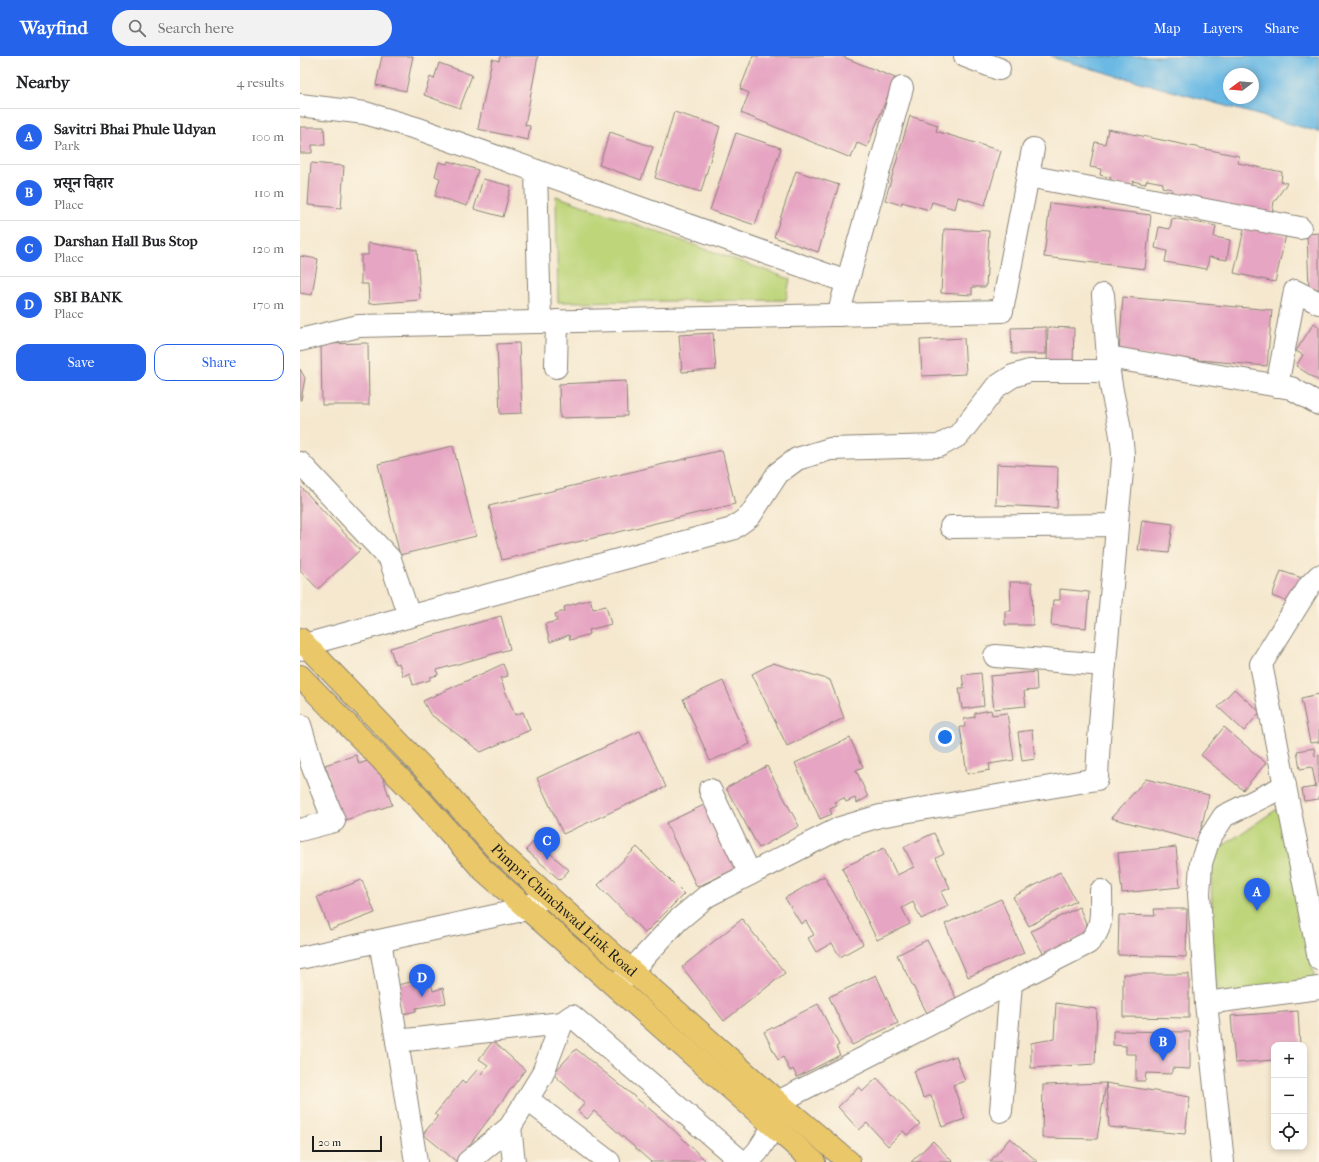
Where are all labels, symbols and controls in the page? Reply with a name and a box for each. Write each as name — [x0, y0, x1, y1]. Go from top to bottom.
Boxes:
search box — [112, 10, 392, 46]
text: Wayfind — [20, 17, 88, 39]
icon: search — [126, 17, 148, 39]
text: Search here — [158, 19, 234, 37]
text: Map — [1154, 20, 1181, 37]
text: Layers — [1203, 20, 1243, 37]
text: Share — [1265, 20, 1299, 37]
north arrow — [1223, 68, 1259, 104]
text: Nearby — [16, 72, 70, 92]
text: 4 results — [237, 75, 284, 90]
text: Savitri Bhai Phule Udyan — [54, 120, 216, 138]
text: A — [25, 129, 33, 144]
text: 100 m — [251, 129, 284, 144]
text: Park — [54, 138, 80, 153]
text: प्रसून विहार — [54, 174, 113, 192]
text: B — [25, 185, 33, 200]
text: 110 m — [254, 185, 284, 200]
text: Place — [54, 197, 84, 212]
text: Darshan Hall Bus Stop — [54, 232, 198, 250]
text: C — [25, 241, 33, 256]
text: 120 m — [252, 241, 284, 256]
text: Place — [54, 250, 84, 265]
text: SBI BANK — [54, 288, 122, 306]
text: D — [24, 297, 34, 312]
text: 170 m — [252, 297, 284, 312]
text: Place — [54, 306, 84, 321]
button: Save — [16, 344, 146, 381]
button: Share — [154, 344, 284, 381]
your location — [935, 727, 955, 747]
pin: C — [534, 827, 560, 860]
street label: Pimpri Chinchwad Link Road — [488, 840, 642, 980]
pin: A — [1244, 878, 1270, 911]
pin: D — [409, 964, 435, 997]
pin: B — [1150, 1028, 1176, 1061]
map controls — [1271, 1042, 1307, 1150]
button: + — [1271, 1042, 1307, 1078]
button: − — [1271, 1078, 1307, 1114]
button: locate — [1271, 1114, 1307, 1150]
scale bar — [312, 1134, 382, 1153]
text: 20 m — [318, 1136, 341, 1149]

